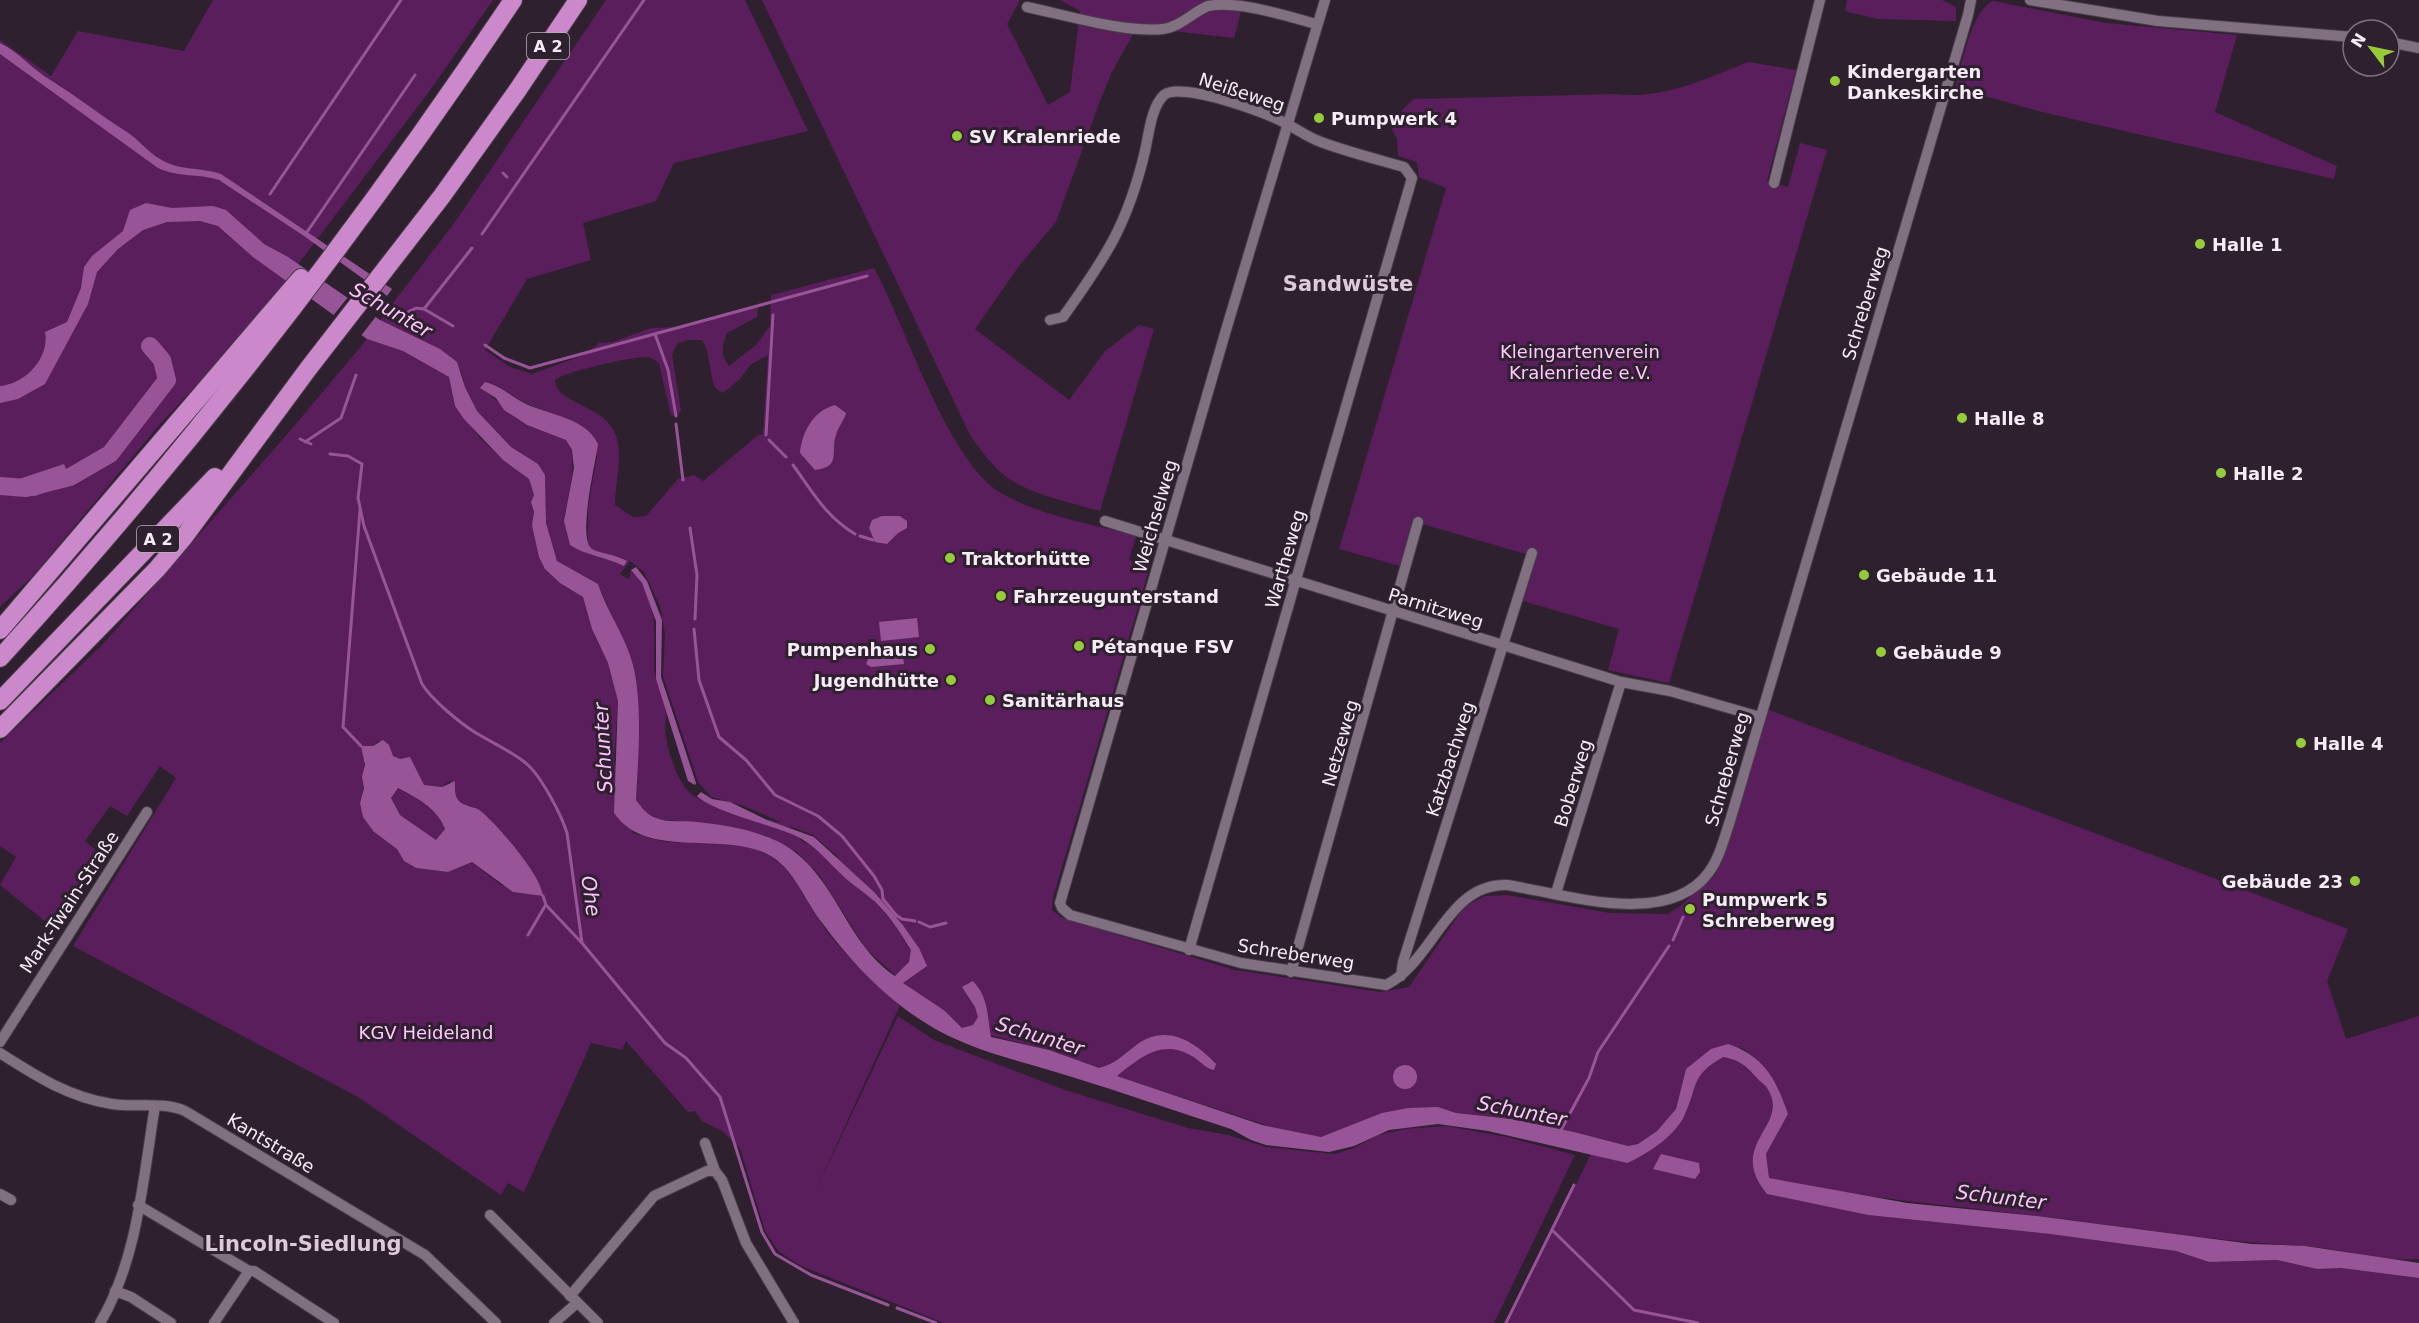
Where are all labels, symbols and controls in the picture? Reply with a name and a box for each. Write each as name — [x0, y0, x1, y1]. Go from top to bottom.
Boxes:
north arrow — [2341, 18, 2401, 78]
text: N — [2347, 30, 2370, 51]
road number: A 2 — [527, 33, 569, 59]
place label: Kindergarten Dankeskirche — [1847, 61, 1984, 103]
street label: Neißeweg — [1196, 68, 1288, 116]
marker: Kindergarten Dankeskirche — [1828, 74, 1842, 88]
place label: Pumpwerk 4 — [1331, 108, 1457, 129]
marker: Pumpwerk 4 — [1312, 111, 1326, 125]
place label: SV Kralenriede — [969, 126, 1121, 147]
marker: SV Kralenriede — [950, 129, 964, 143]
place label: Halle 1 — [2212, 234, 2283, 255]
marker: Halle 1 — [2193, 237, 2207, 251]
street label: Schreberweg — [1838, 244, 1892, 362]
district label: Sandwüste — [1283, 272, 1413, 296]
water label: Schunter — [346, 277, 438, 344]
park label: Kleingartenverein Kralenriede e.V. — [1500, 341, 1660, 383]
place label: Halle 8 — [1974, 408, 2045, 429]
marker: Halle 8 — [1955, 411, 1969, 425]
street label: Weichselweg — [1129, 457, 1181, 575]
place label: Halle 2 — [2233, 463, 2304, 484]
marker: Halle 2 — [2214, 466, 2228, 480]
street label: Wartheweg — [1261, 507, 1309, 611]
road number: A 2 — [137, 526, 179, 552]
place label: Traktorhütte — [962, 548, 1090, 569]
marker: Traktorhütte — [943, 551, 957, 565]
place label: Gebäude 11 — [1876, 565, 1997, 586]
marker: Gebäude 11 — [1857, 568, 1871, 582]
street label: Parnitzweg — [1386, 584, 1486, 632]
place label: Fahrzeugunterstand — [1013, 586, 1219, 607]
marker: Fahrzeugunterstand — [994, 589, 1008, 603]
place label: Pétanque FSV — [1091, 636, 1233, 657]
place label: Pumpenhaus — [787, 639, 918, 660]
marker: Pétanque FSV — [1072, 639, 1086, 653]
marker: Pumpenhaus — [923, 642, 937, 656]
place label: Gebäude 9 — [1893, 642, 2002, 663]
marker: Gebäude 9 — [1874, 645, 1888, 659]
place label: Jugendhütte — [812, 670, 939, 691]
marker: Jugendhütte — [944, 673, 958, 687]
place label: Sanitärhaus — [1002, 690, 1124, 711]
marker: Sanitärhaus — [983, 693, 997, 707]
street label: Netzeweg — [1318, 697, 1362, 789]
street label: Katzbachweg — [1421, 699, 1479, 819]
water label: Schunter — [589, 701, 617, 794]
street label: Schreberweg — [1701, 709, 1753, 829]
place label: Halle 4 — [2313, 733, 2384, 754]
marker: Halle 4 — [2294, 736, 2308, 750]
street label: Boberweg — [1550, 737, 1596, 829]
street label: Mark-Twain-Straße — [15, 827, 123, 977]
place label: Gebäude 23 — [2222, 871, 2343, 892]
water label: Ohe — [576, 874, 606, 918]
marker: Gebäude 23 — [2348, 874, 2362, 888]
place label: Pumpwerk 5 Schreberweg — [1702, 889, 1835, 931]
marker: Pumpwerk 5 Schreberweg — [1683, 902, 1697, 916]
street label: Schreberweg — [1236, 934, 1356, 974]
water label: Schunter — [993, 1011, 1088, 1061]
park label: KGV Heideland — [359, 1022, 493, 1043]
water label: Schunter — [1475, 1091, 1570, 1132]
street label: Kantstraße — [223, 1109, 319, 1177]
water label: Schunter — [1955, 1180, 2049, 1215]
district label: Lincoln-Siedlung — [205, 1232, 402, 1256]

